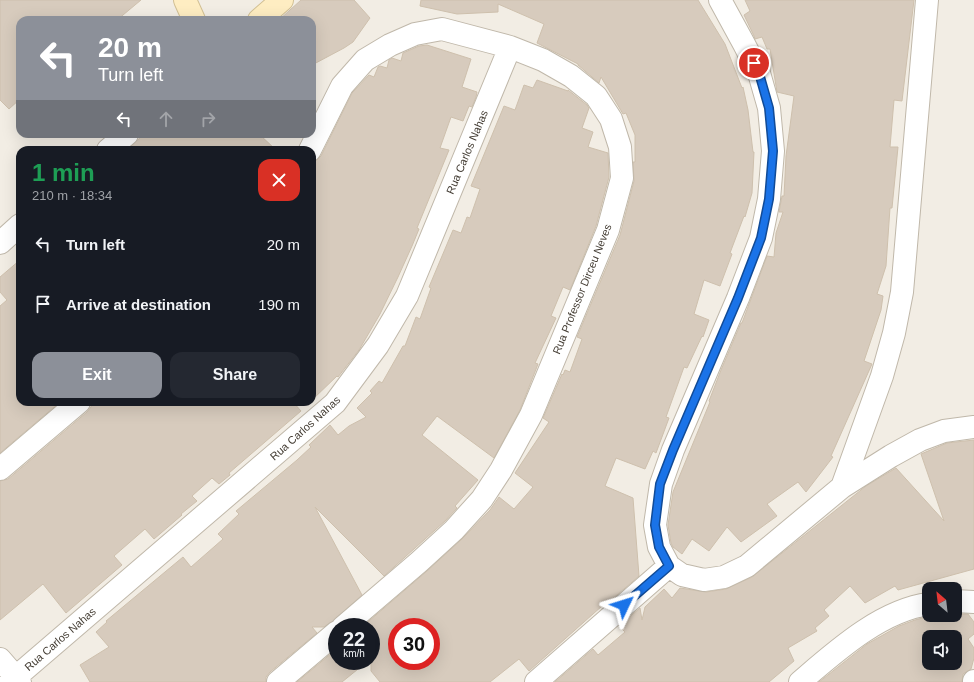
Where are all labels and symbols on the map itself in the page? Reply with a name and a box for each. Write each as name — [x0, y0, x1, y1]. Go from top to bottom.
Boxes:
pin — [737, 46, 771, 80]
street label: Rua Carlos Nahas — [444, 108, 490, 196]
street label: Rua Professor Dirceu Neves — [550, 222, 614, 356]
street label: Rua Carlos Nahas — [268, 393, 343, 463]
north arrow — [922, 582, 962, 622]
position arrow — [603, 584, 645, 626]
street label: Rua Carlos Nahas — [22, 605, 98, 673]
speed limit sign: 30 — [388, 618, 440, 670]

